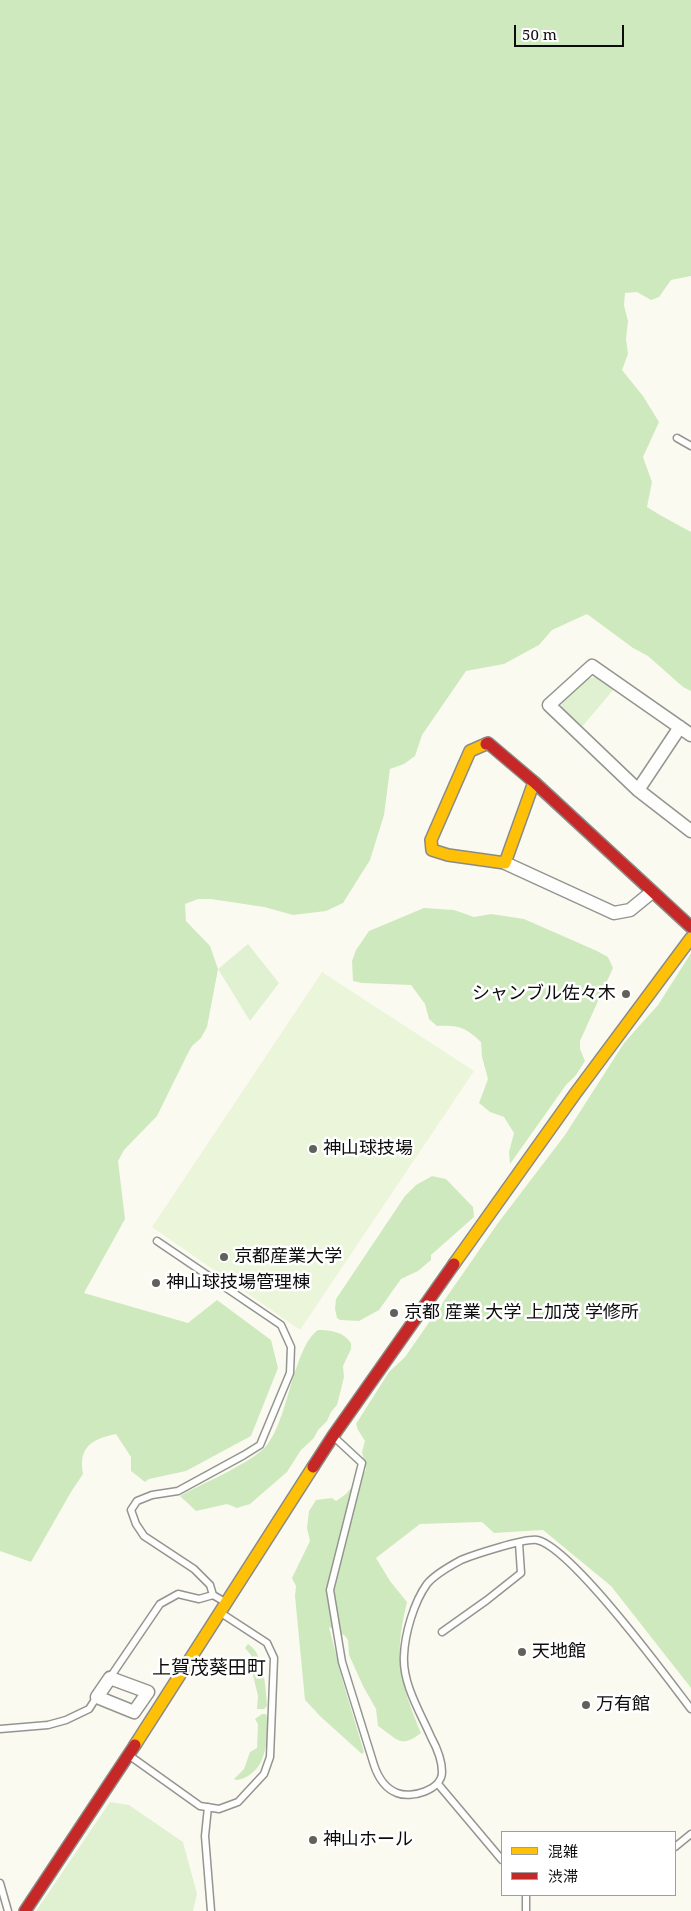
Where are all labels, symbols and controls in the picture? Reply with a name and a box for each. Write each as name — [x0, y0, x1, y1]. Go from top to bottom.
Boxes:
scale bar — [516, 15, 626, 47]
text: 50 m — [522, 24, 557, 44]
place label: シャンブル佐々木 — [472, 983, 616, 1005]
marker: シャンブル佐々木 — [620, 988, 632, 1000]
place label: 神山球技場 — [323, 1138, 413, 1160]
marker: 神山球技場 — [307, 1143, 319, 1155]
place label: 京都産業大学 — [234, 1246, 342, 1268]
marker: 京都産業大学 — [218, 1251, 230, 1263]
place label: 神山球技場管理棟 — [166, 1272, 310, 1294]
marker: 神山球技場管理棟 — [150, 1277, 162, 1289]
place label: 京都 産業 大学 上加茂 学修所 — [404, 1302, 639, 1324]
marker: 京都 産業 大学 上加茂 学修所 — [388, 1307, 400, 1319]
place label: 天地館 — [532, 1641, 586, 1663]
marker: 天地館 — [516, 1646, 528, 1658]
district label: 上賀茂葵田町 — [152, 1658, 266, 1680]
place label: 万有館 — [596, 1694, 650, 1716]
marker: 万有館 — [580, 1699, 592, 1711]
place label: 神山ホール — [323, 1829, 413, 1851]
legend — [501, 1831, 676, 1896]
marker: 神山ホール — [307, 1834, 319, 1846]
text: 混雑 — [548, 1841, 578, 1861]
text: 渋滞 — [548, 1866, 578, 1886]

